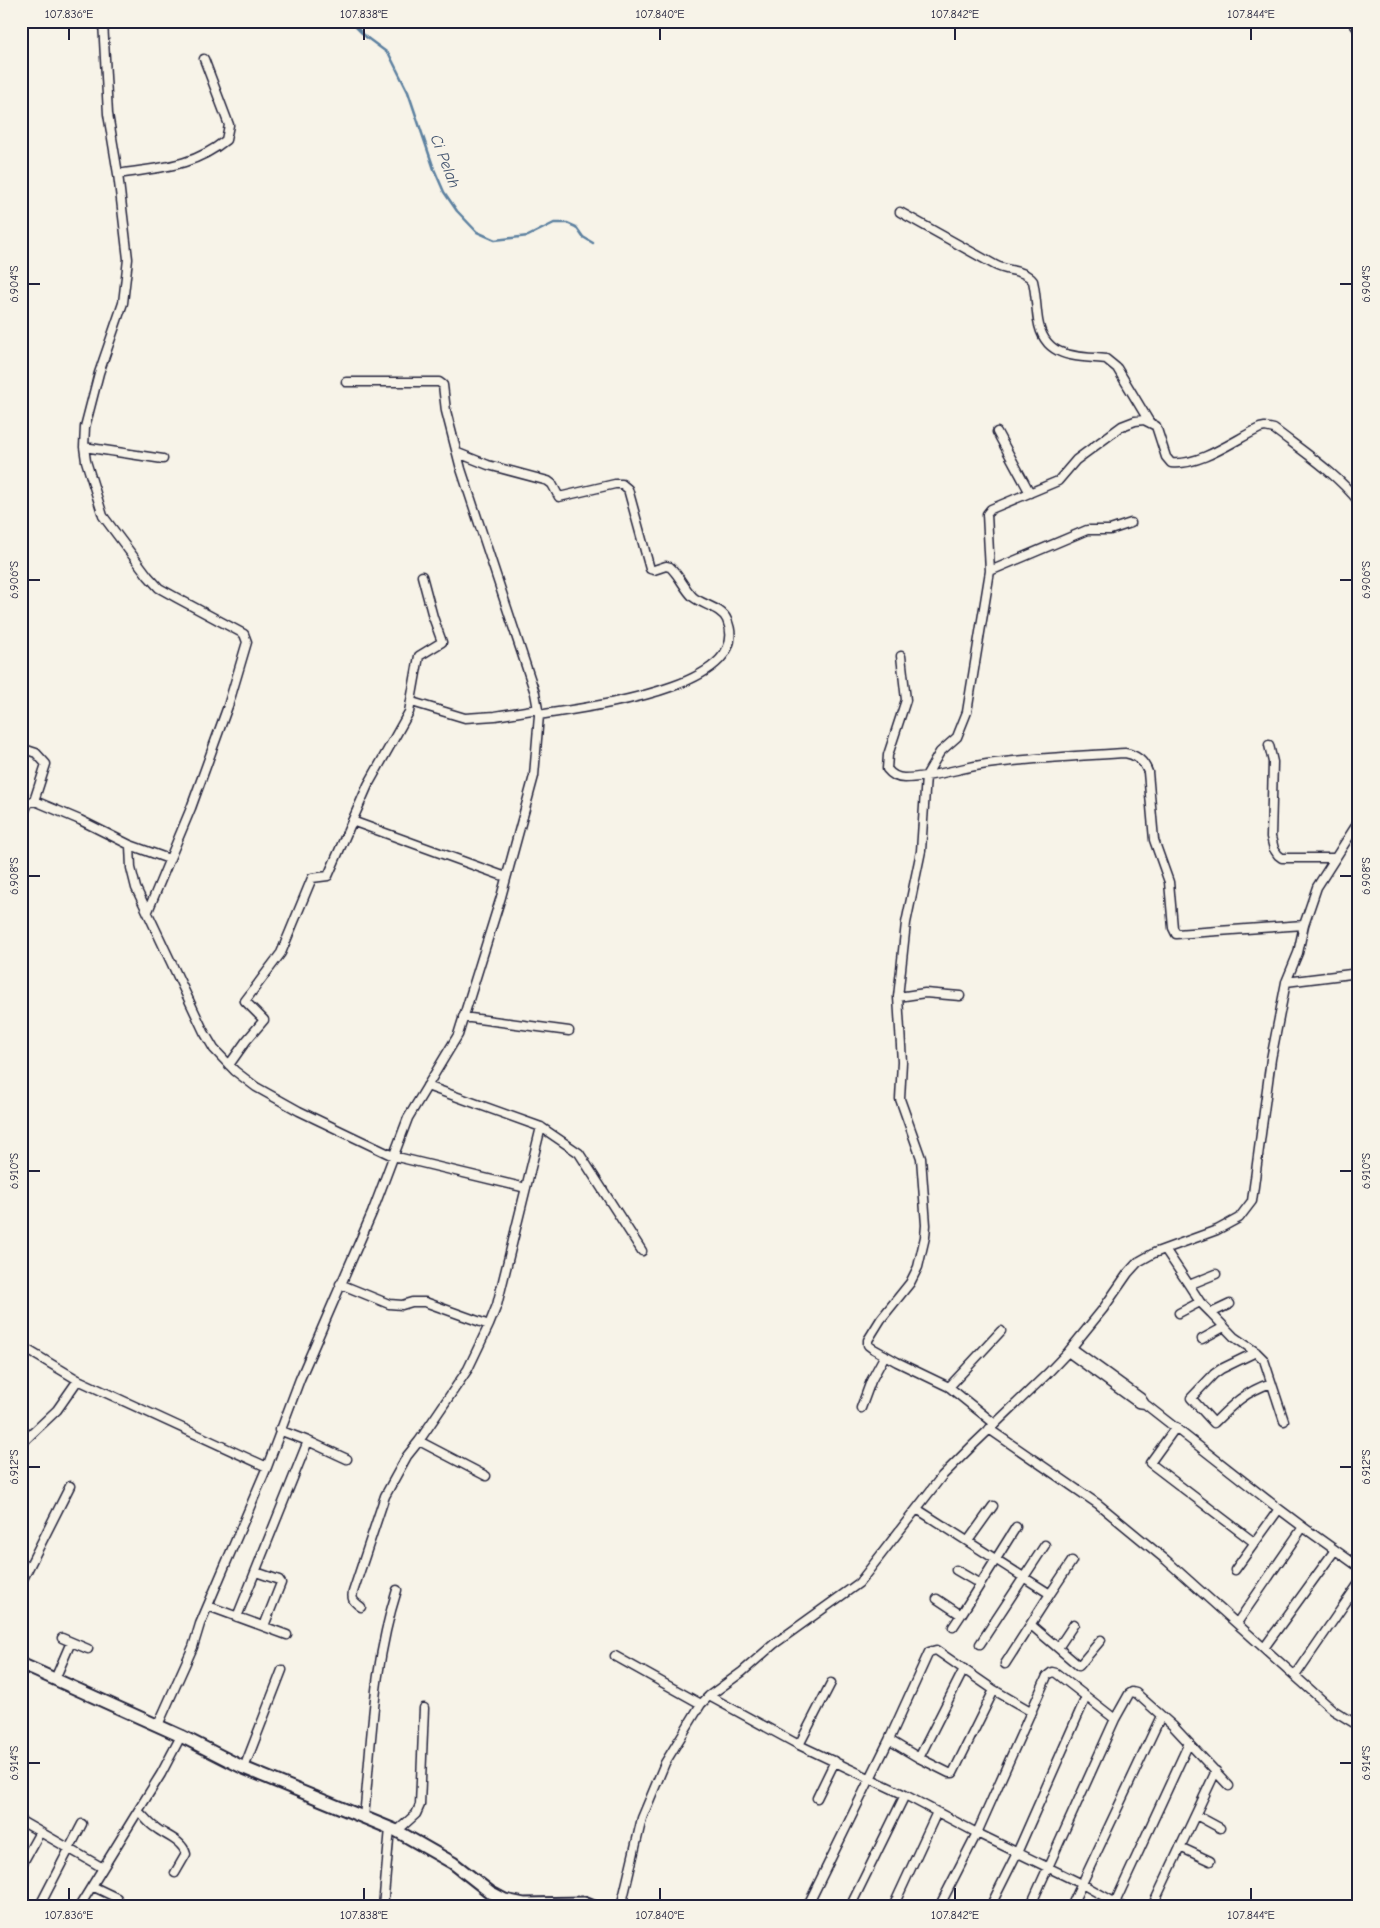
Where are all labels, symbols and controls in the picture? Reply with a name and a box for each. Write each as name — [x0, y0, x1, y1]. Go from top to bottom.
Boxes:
text: 107.836°E — [45, 7, 93, 21]
text: 107.838°E — [340, 7, 388, 21]
text: 107.840°E — [635, 7, 685, 21]
text: 107.842°E — [931, 7, 979, 21]
text: 107.844°E — [1227, 7, 1275, 21]
water label: Ci Pelah — [427, 132, 464, 191]
text: 6.904°S — [7, 265, 21, 303]
text: 6.904°S — [1359, 265, 1373, 303]
text: 6.906°S — [7, 561, 21, 599]
text: 6.906°S — [1359, 561, 1373, 599]
text: 6.908°S — [7, 857, 21, 895]
text: 6.908°S — [1359, 857, 1373, 895]
text: 6.910°S — [7, 1152, 21, 1189]
text: 6.910°S — [1359, 1152, 1373, 1189]
text: 6.912°S — [7, 1449, 21, 1485]
text: 6.912°S — [1359, 1449, 1373, 1485]
text: 6.914°S — [7, 1745, 21, 1780]
text: 6.914°S — [1359, 1745, 1373, 1780]
text: 107.836°E — [45, 1908, 93, 1922]
text: 107.838°E — [340, 1908, 388, 1922]
text: 107.840°E — [635, 1908, 685, 1922]
text: 107.842°E — [931, 1908, 979, 1922]
text: 107.844°E — [1227, 1908, 1275, 1922]

